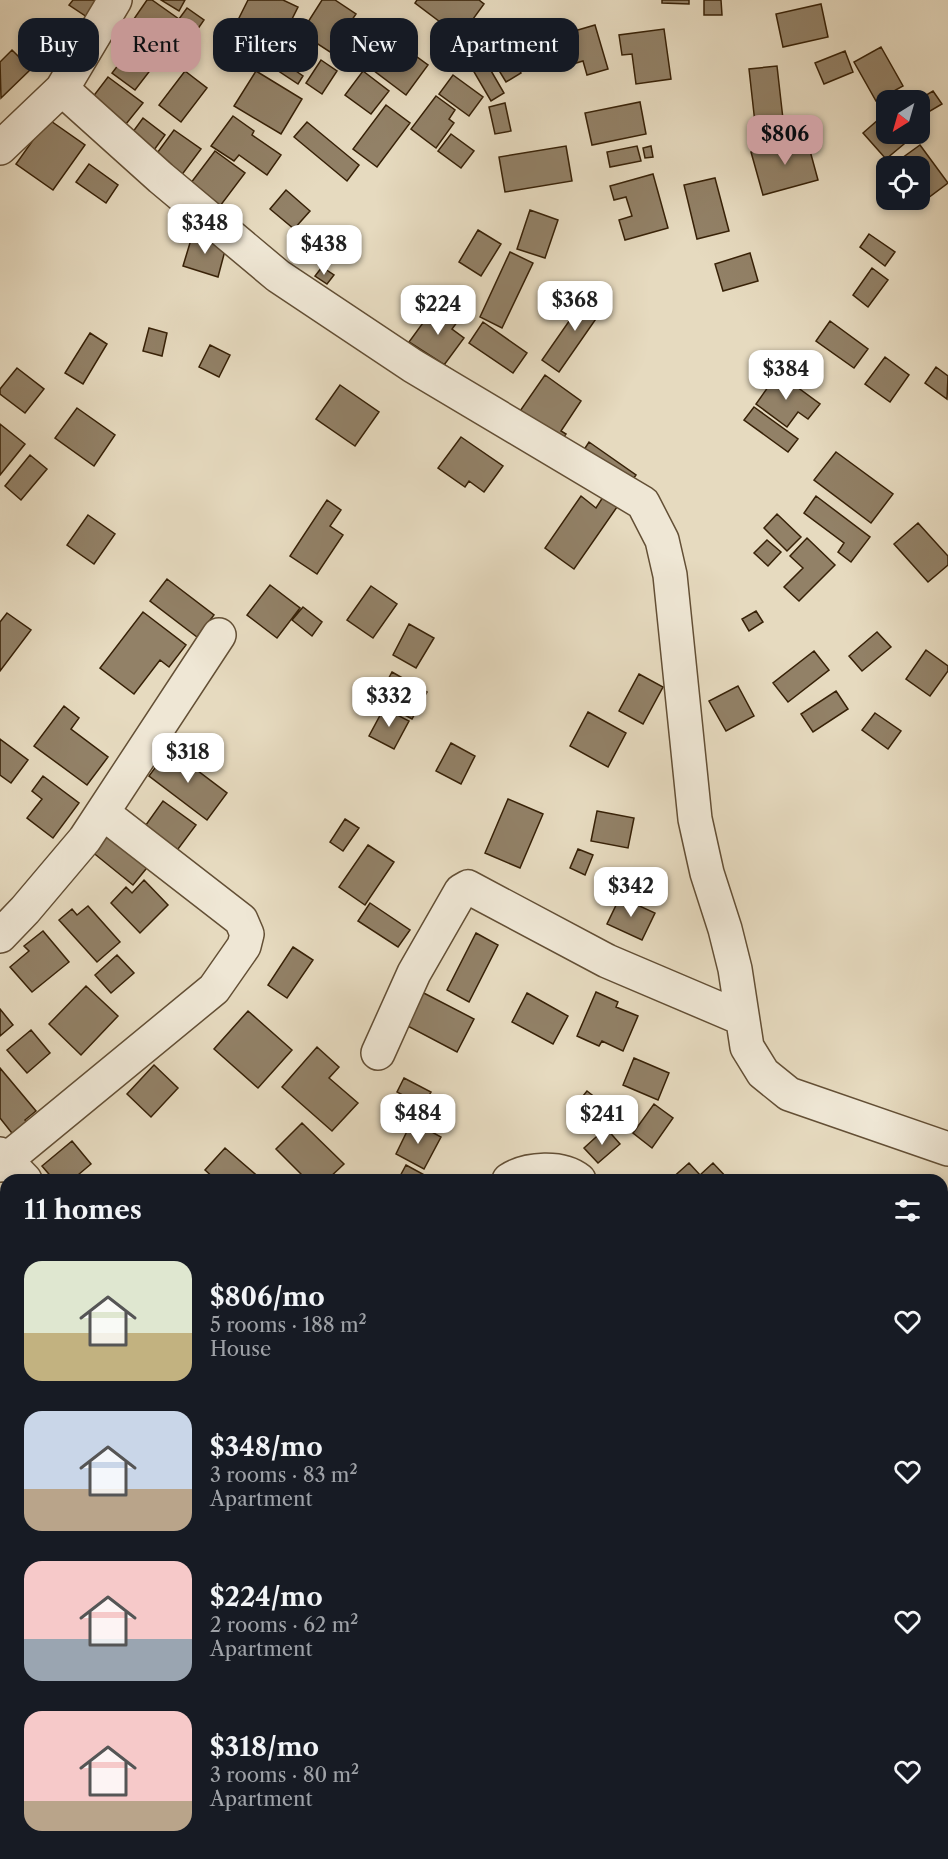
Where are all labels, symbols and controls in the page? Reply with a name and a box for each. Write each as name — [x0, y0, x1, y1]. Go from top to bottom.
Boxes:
chip: Buy — [18, 18, 99, 72]
chip: Rent — [111, 18, 201, 72]
chip: Filters — [213, 18, 318, 72]
chip: New — [330, 18, 418, 72]
chip: Apartment — [430, 18, 579, 72]
north arrow — [876, 90, 930, 144]
map controls — [876, 90, 930, 210]
pin: $806 — [749, 115, 821, 166]
text: $806 — [761, 122, 809, 146]
button: locate — [876, 156, 930, 210]
pin: $348 — [169, 204, 241, 255]
text: $348 — [182, 211, 228, 235]
pin: $438 — [288, 225, 360, 276]
text: $438 — [301, 232, 347, 256]
pin: $368 — [539, 281, 611, 332]
pin: $224 — [402, 285, 474, 336]
text: $368 — [552, 288, 598, 312]
text: $224 — [415, 292, 461, 316]
pin: $384 — [750, 350, 822, 401]
text: $384 — [763, 357, 809, 381]
pin: $332 — [353, 677, 425, 728]
text: $332 — [366, 684, 412, 708]
pin: $318 — [152, 733, 224, 784]
text: $318 — [166, 740, 210, 764]
pin: $342 — [595, 867, 667, 918]
text: $342 — [608, 874, 654, 898]
pin: $484 — [382, 1094, 454, 1145]
pin: $241 — [566, 1095, 638, 1146]
text: $484 — [394, 1101, 442, 1125]
text: $241 — [580, 1102, 624, 1126]
text: 11 homes — [24, 1194, 142, 1226]
icon: filters — [891, 1194, 924, 1227]
text: $806/mo — [210, 1281, 325, 1313]
icon: home — [72, 1285, 144, 1357]
icon: heart — [891, 1305, 924, 1338]
text: 5 rooms · 188 m² — [210, 1313, 367, 1337]
text: House — [210, 1337, 271, 1361]
text: $348/mo — [210, 1431, 323, 1463]
icon: home — [72, 1435, 144, 1507]
icon: heart — [891, 1455, 924, 1488]
text: 3 rooms · 83 m² — [210, 1463, 358, 1487]
text: Apartment — [210, 1487, 313, 1511]
text: $224/mo — [210, 1581, 323, 1613]
icon: home — [72, 1585, 144, 1657]
icon: heart — [891, 1605, 924, 1638]
text: 2 rooms · 62 m² — [210, 1613, 358, 1637]
text: Apartment — [210, 1637, 313, 1661]
text: $318/mo — [210, 1731, 319, 1763]
icon: home — [72, 1735, 144, 1807]
icon: heart — [891, 1755, 924, 1788]
text: 3 rooms · 80 m² — [210, 1763, 359, 1787]
text: Apartment — [210, 1787, 313, 1811]

